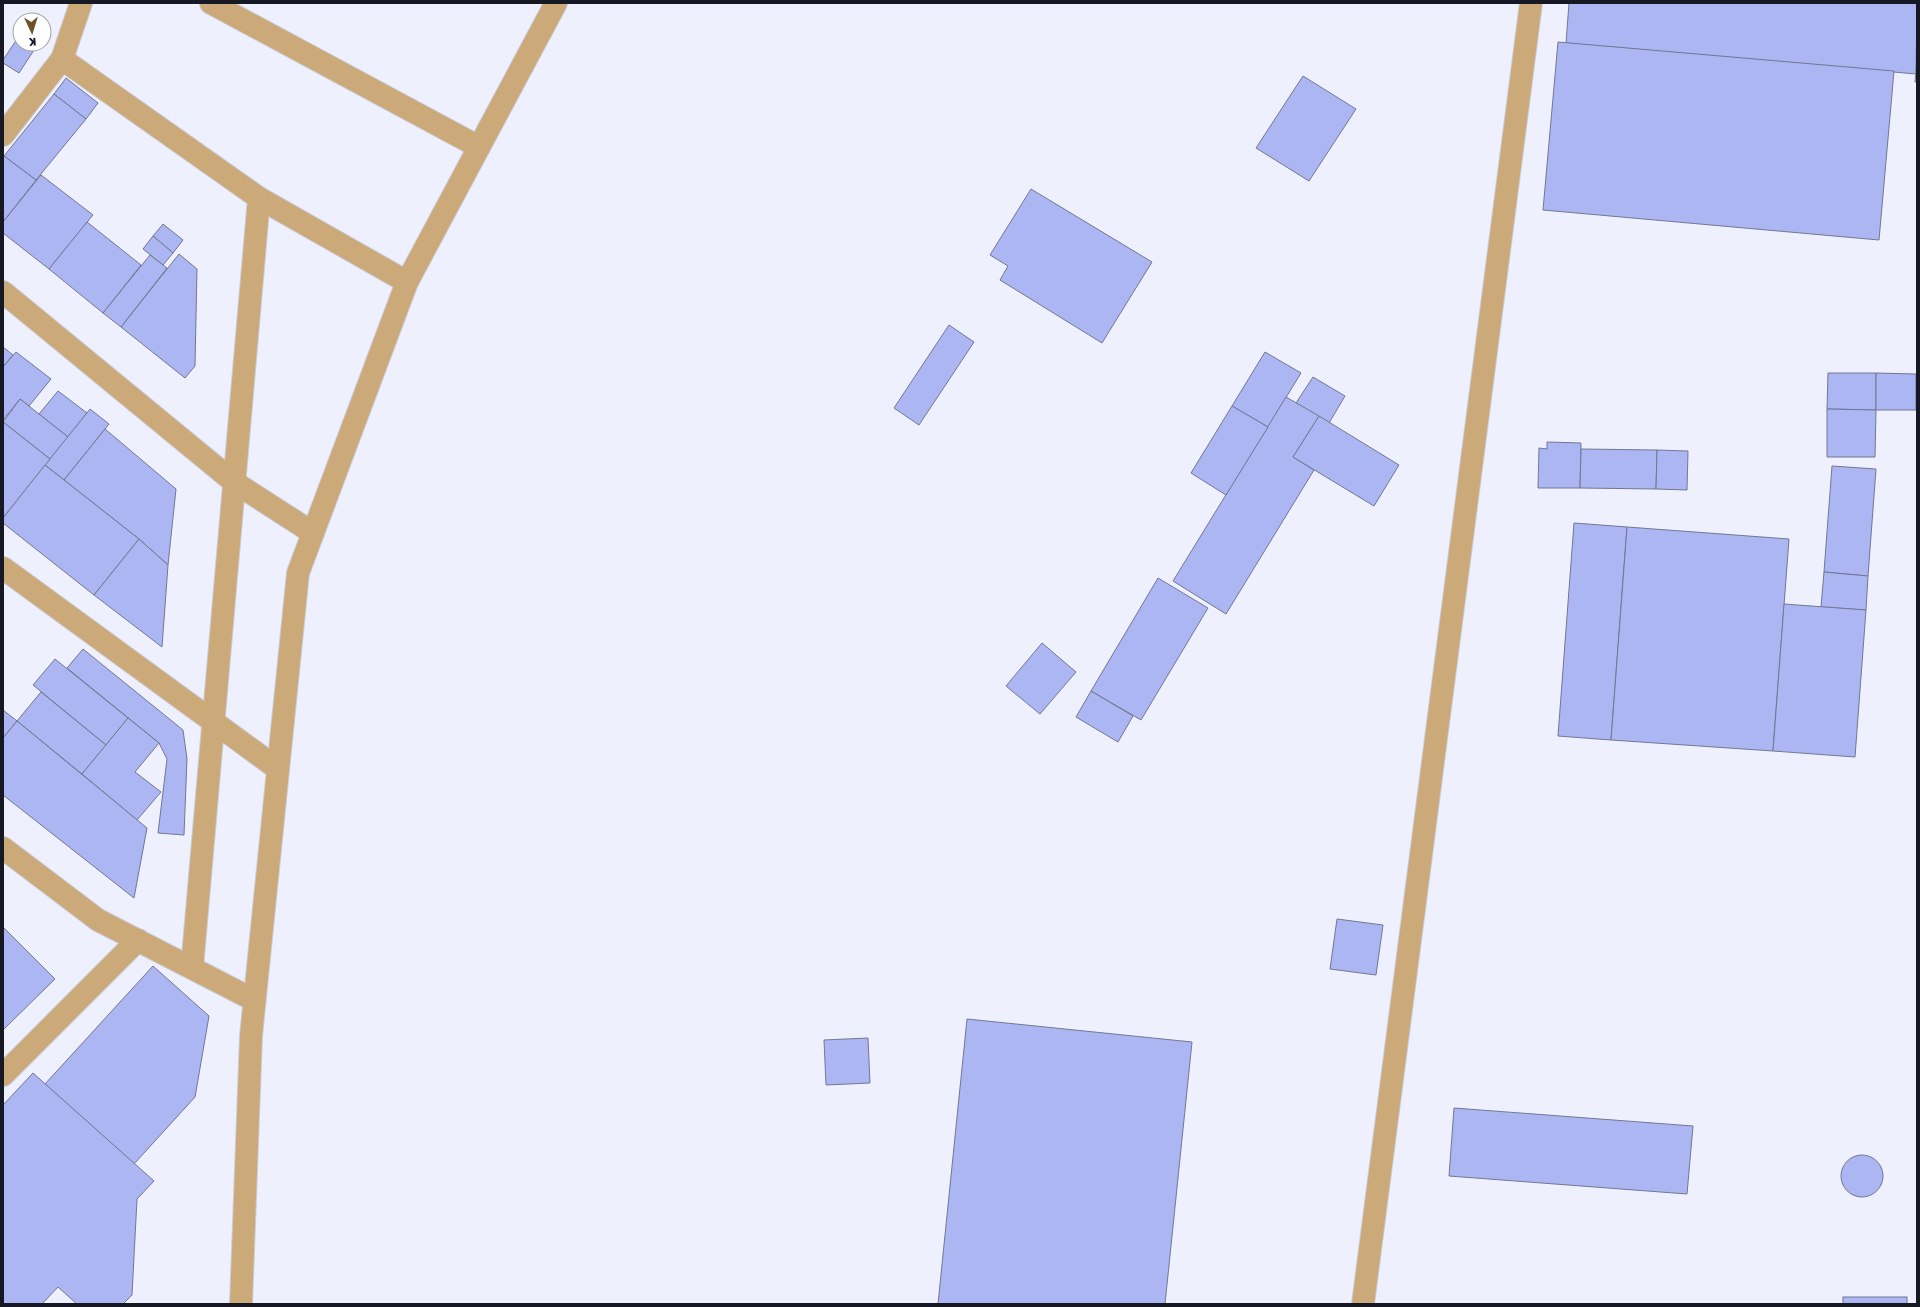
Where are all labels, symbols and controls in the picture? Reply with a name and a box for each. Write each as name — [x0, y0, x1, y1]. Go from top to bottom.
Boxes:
north arrow — [12, 12, 52, 52]
text: K — [28, 35, 37, 48]

